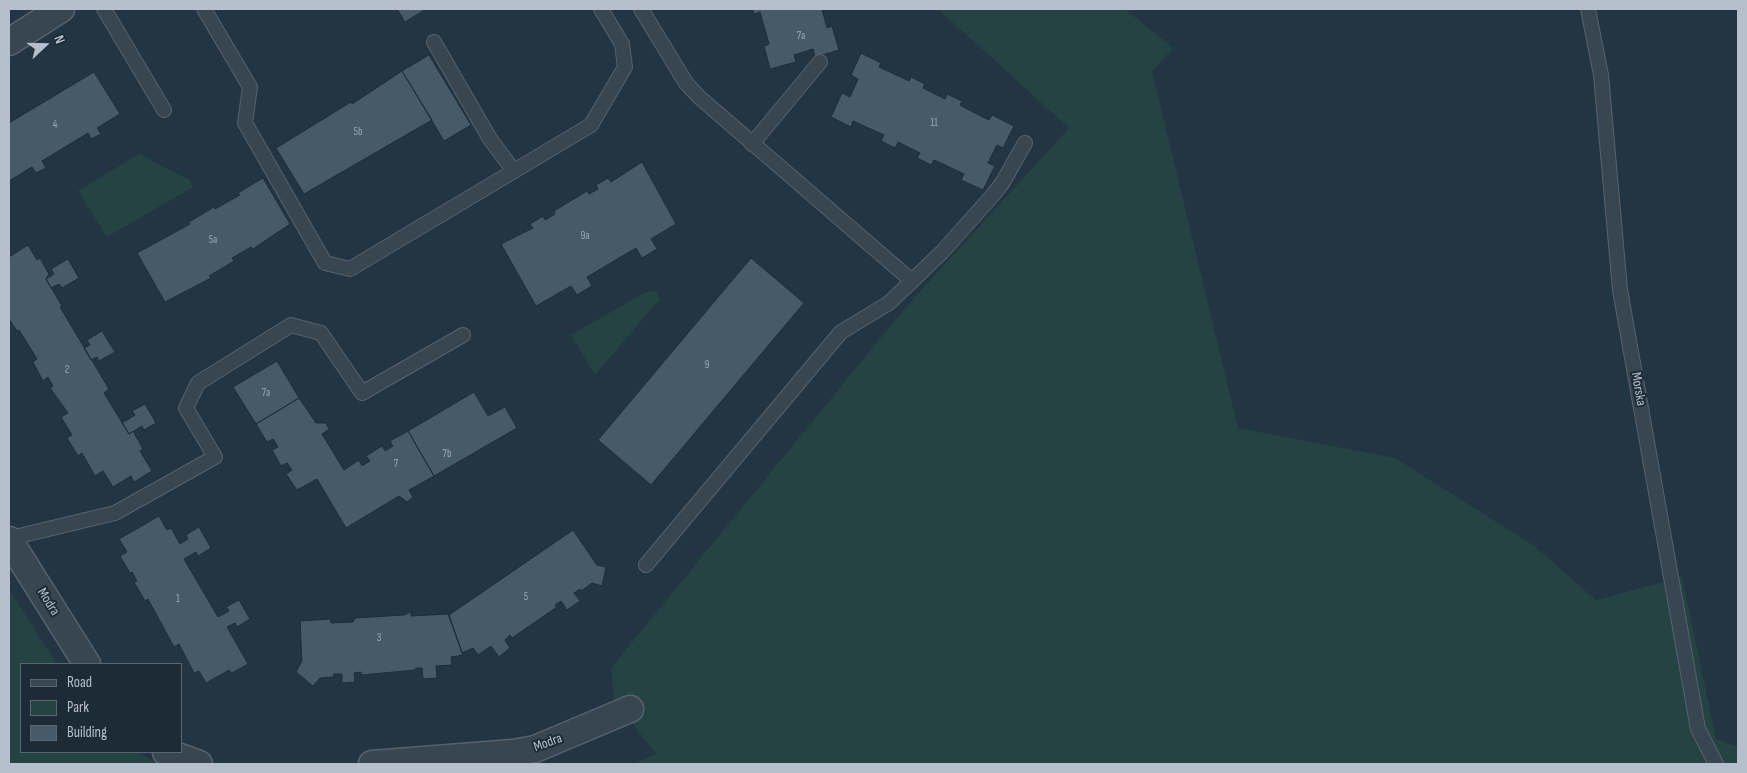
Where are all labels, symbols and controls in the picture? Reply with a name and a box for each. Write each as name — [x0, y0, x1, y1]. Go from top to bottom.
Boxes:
north arrow — [20, 20, 70, 70]
house number: 7a — [797, 29, 805, 43]
text: N — [50, 33, 69, 46]
house number: 11 — [930, 116, 938, 130]
house number: 4 — [53, 118, 57, 132]
house number: 5b — [354, 125, 362, 139]
house number: 9a — [580, 229, 590, 243]
house number: 5a — [209, 233, 217, 247]
house number: 9 — [705, 358, 709, 372]
house number: 2 — [65, 363, 69, 377]
street label: Morska — [1627, 371, 1649, 407]
house number: 7a — [262, 386, 270, 400]
house number: 7b — [443, 447, 451, 461]
house number: 7 — [394, 457, 398, 471]
street label: Modra — [33, 585, 63, 619]
house number: 5 — [524, 590, 528, 604]
house number: 1 — [176, 592, 180, 606]
house number: 3 — [377, 631, 381, 645]
legend — [20, 663, 182, 753]
text: Road — [67, 673, 92, 692]
text: Park — [67, 698, 89, 717]
text: Building — [67, 723, 107, 742]
street label: Modra — [531, 730, 565, 756]

